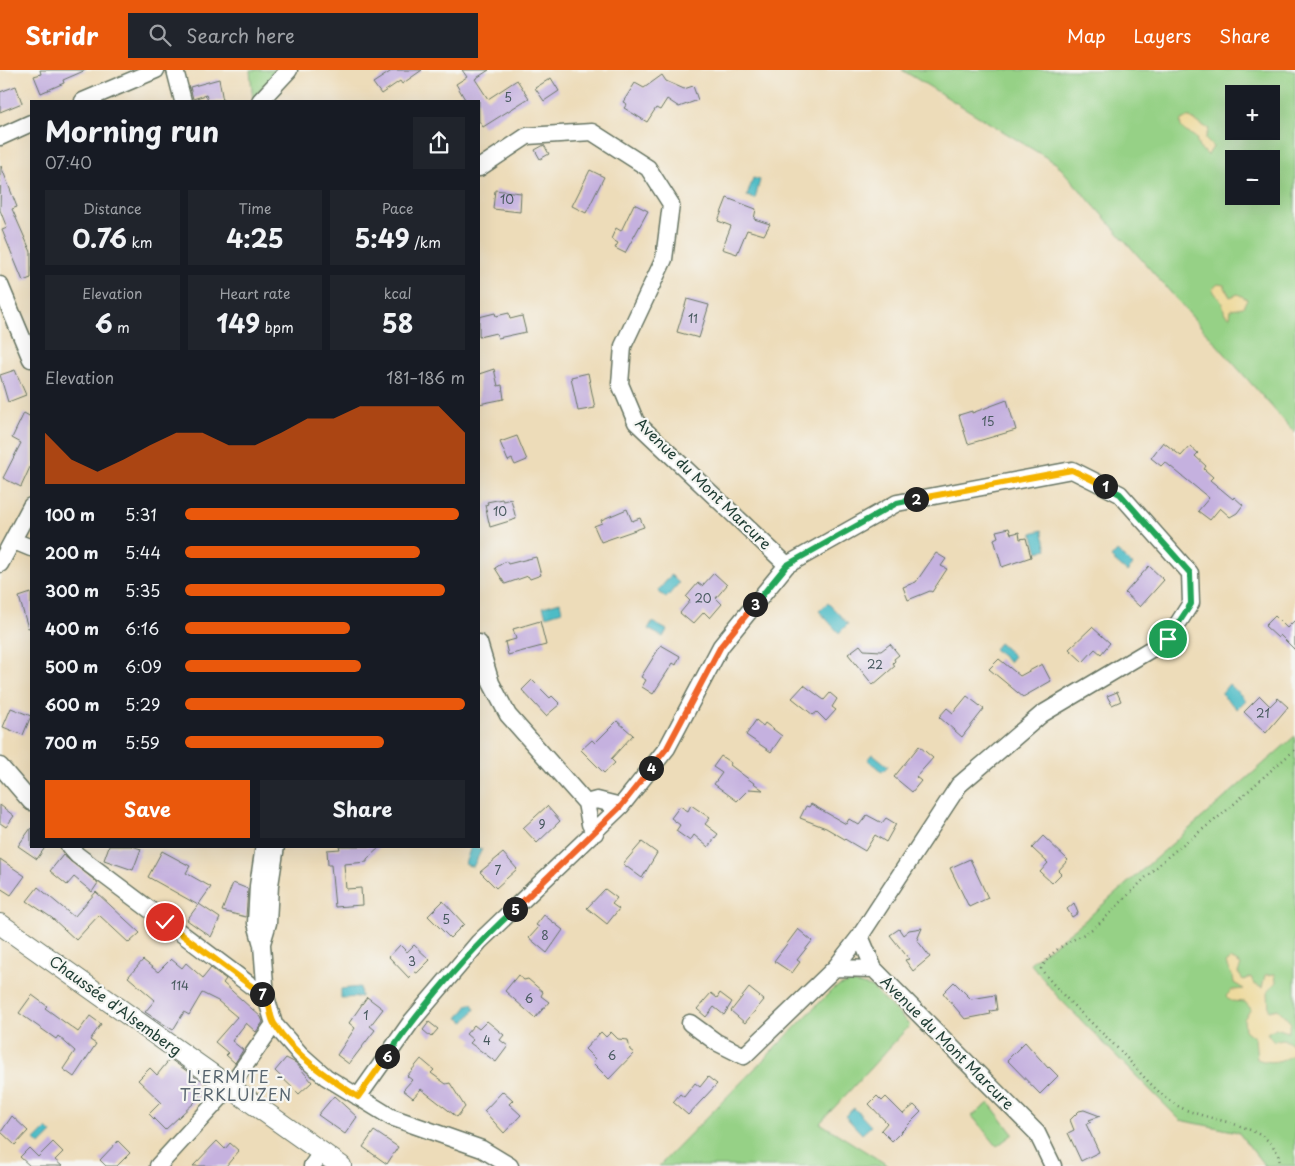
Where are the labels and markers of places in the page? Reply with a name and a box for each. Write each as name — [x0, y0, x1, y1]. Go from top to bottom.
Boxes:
pin: 1 — [1092, 474, 1118, 498]
pin: 2 — [904, 486, 928, 512]
pin: 3 — [742, 592, 768, 616]
pin — [1147, 618, 1189, 660]
pin: 4 — [638, 756, 664, 780]
pin: 5 — [502, 896, 528, 922]
pin — [144, 901, 186, 943]
pin: 7 — [250, 982, 274, 1006]
pin: 6 — [374, 1044, 400, 1068]

